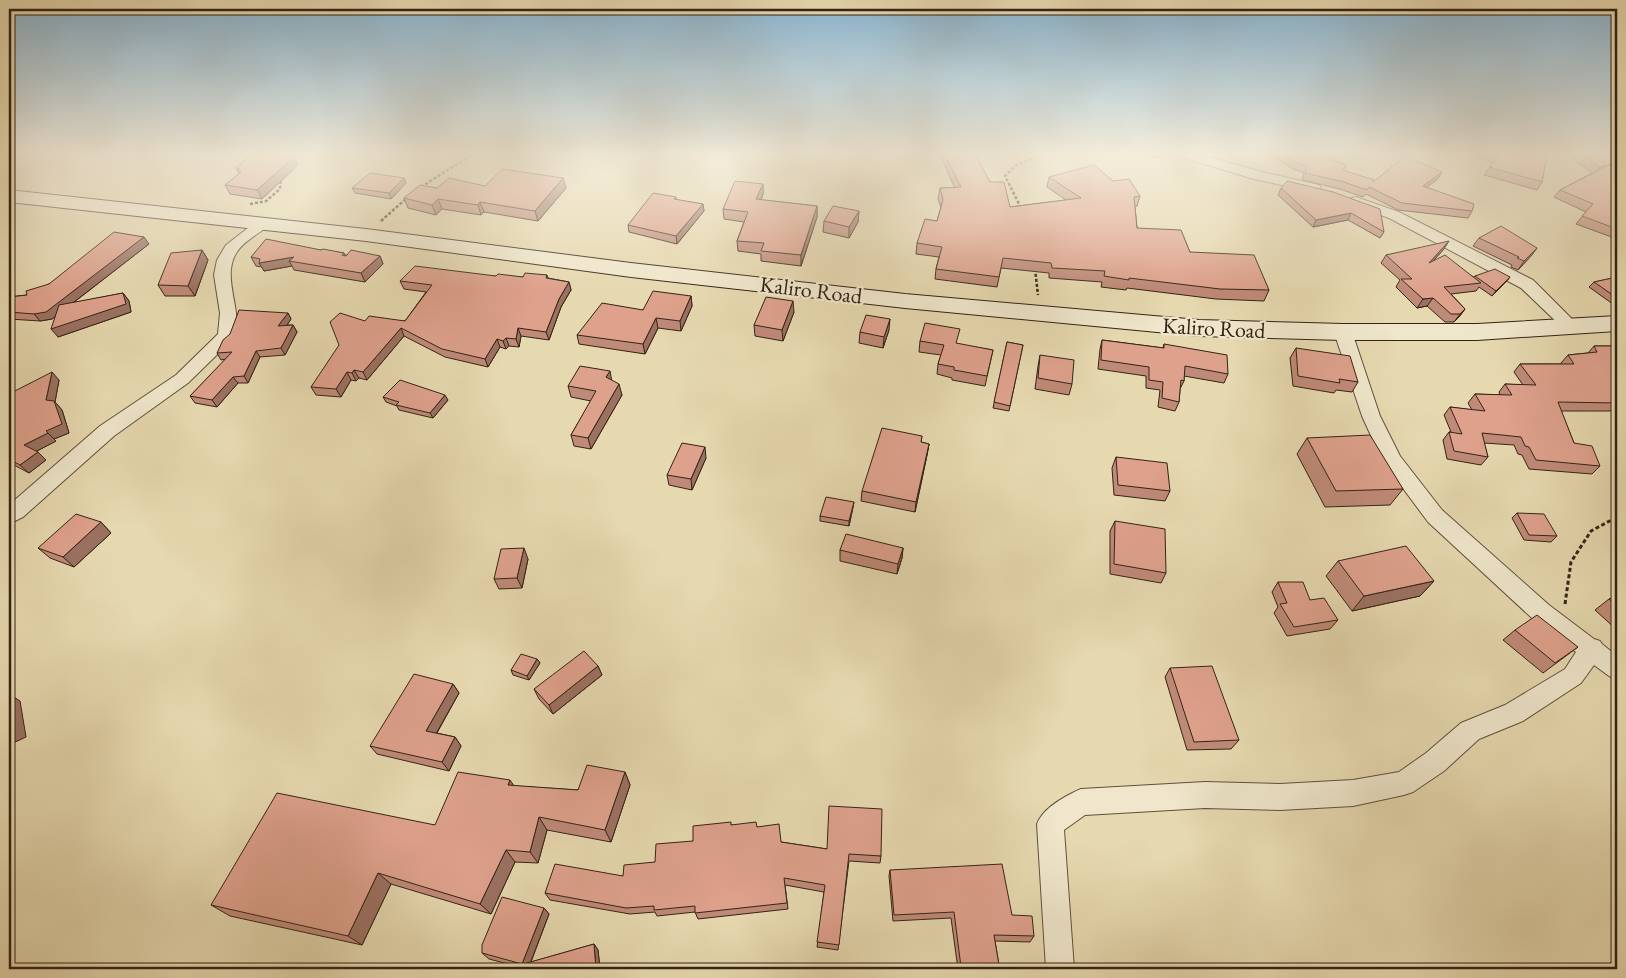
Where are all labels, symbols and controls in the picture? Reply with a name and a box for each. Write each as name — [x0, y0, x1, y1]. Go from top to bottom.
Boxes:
street label: Kaliro Road — [758, 269, 865, 311]
street label: Kaliro Road — [1162, 311, 1267, 345]

